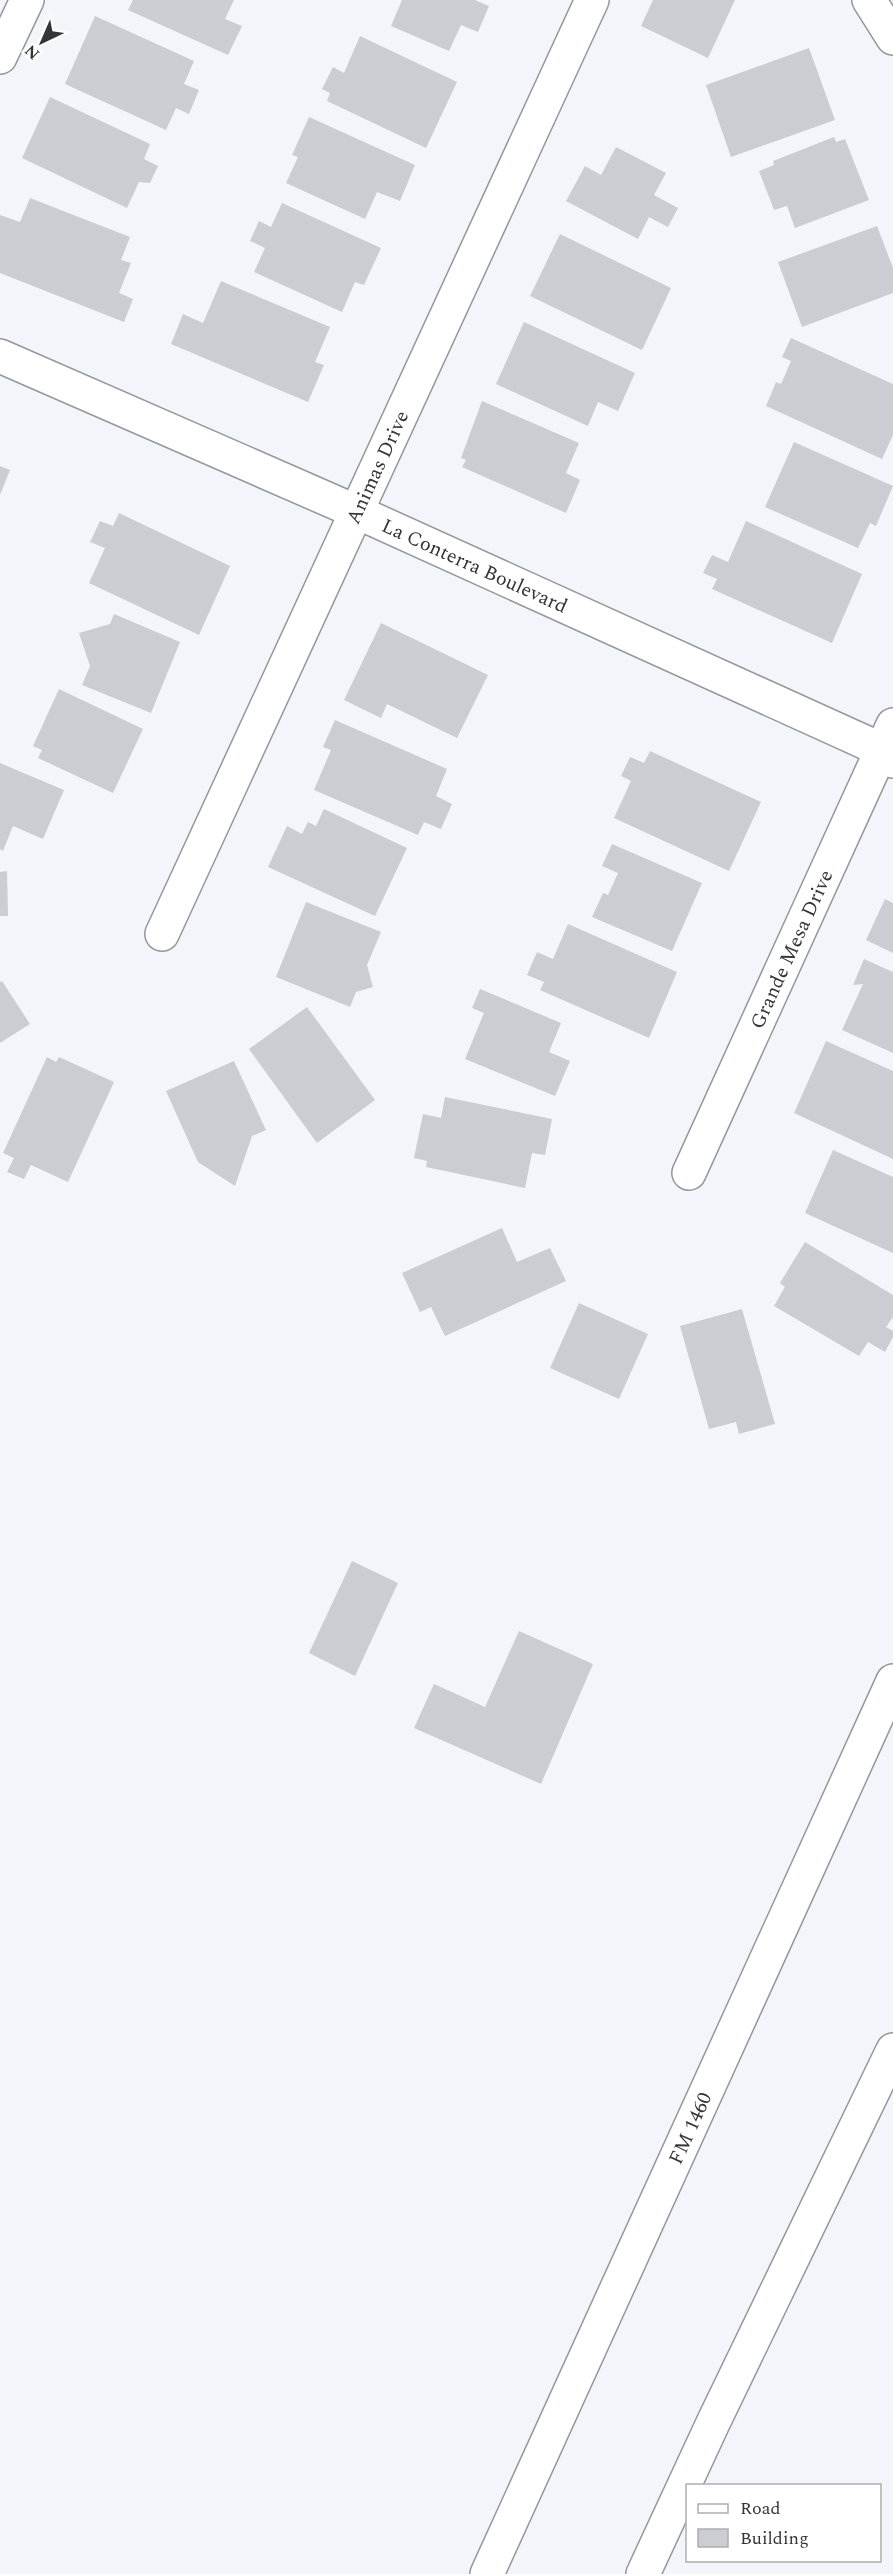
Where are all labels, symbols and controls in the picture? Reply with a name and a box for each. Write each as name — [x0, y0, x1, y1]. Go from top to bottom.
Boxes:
north arrow — [12, 12, 72, 72]
text: N — [19, 39, 45, 65]
street label: Animas Drive — [339, 406, 417, 529]
street label: La Conterra Boulevard — [376, 511, 572, 622]
street label: Grande Mesa Drive — [743, 865, 841, 1034]
street label: FM 1460 — [661, 2087, 720, 2169]
legend — [686, 2484, 881, 2562]
text: Road — [740, 2495, 781, 2522]
text: Building — [740, 2525, 809, 2552]

